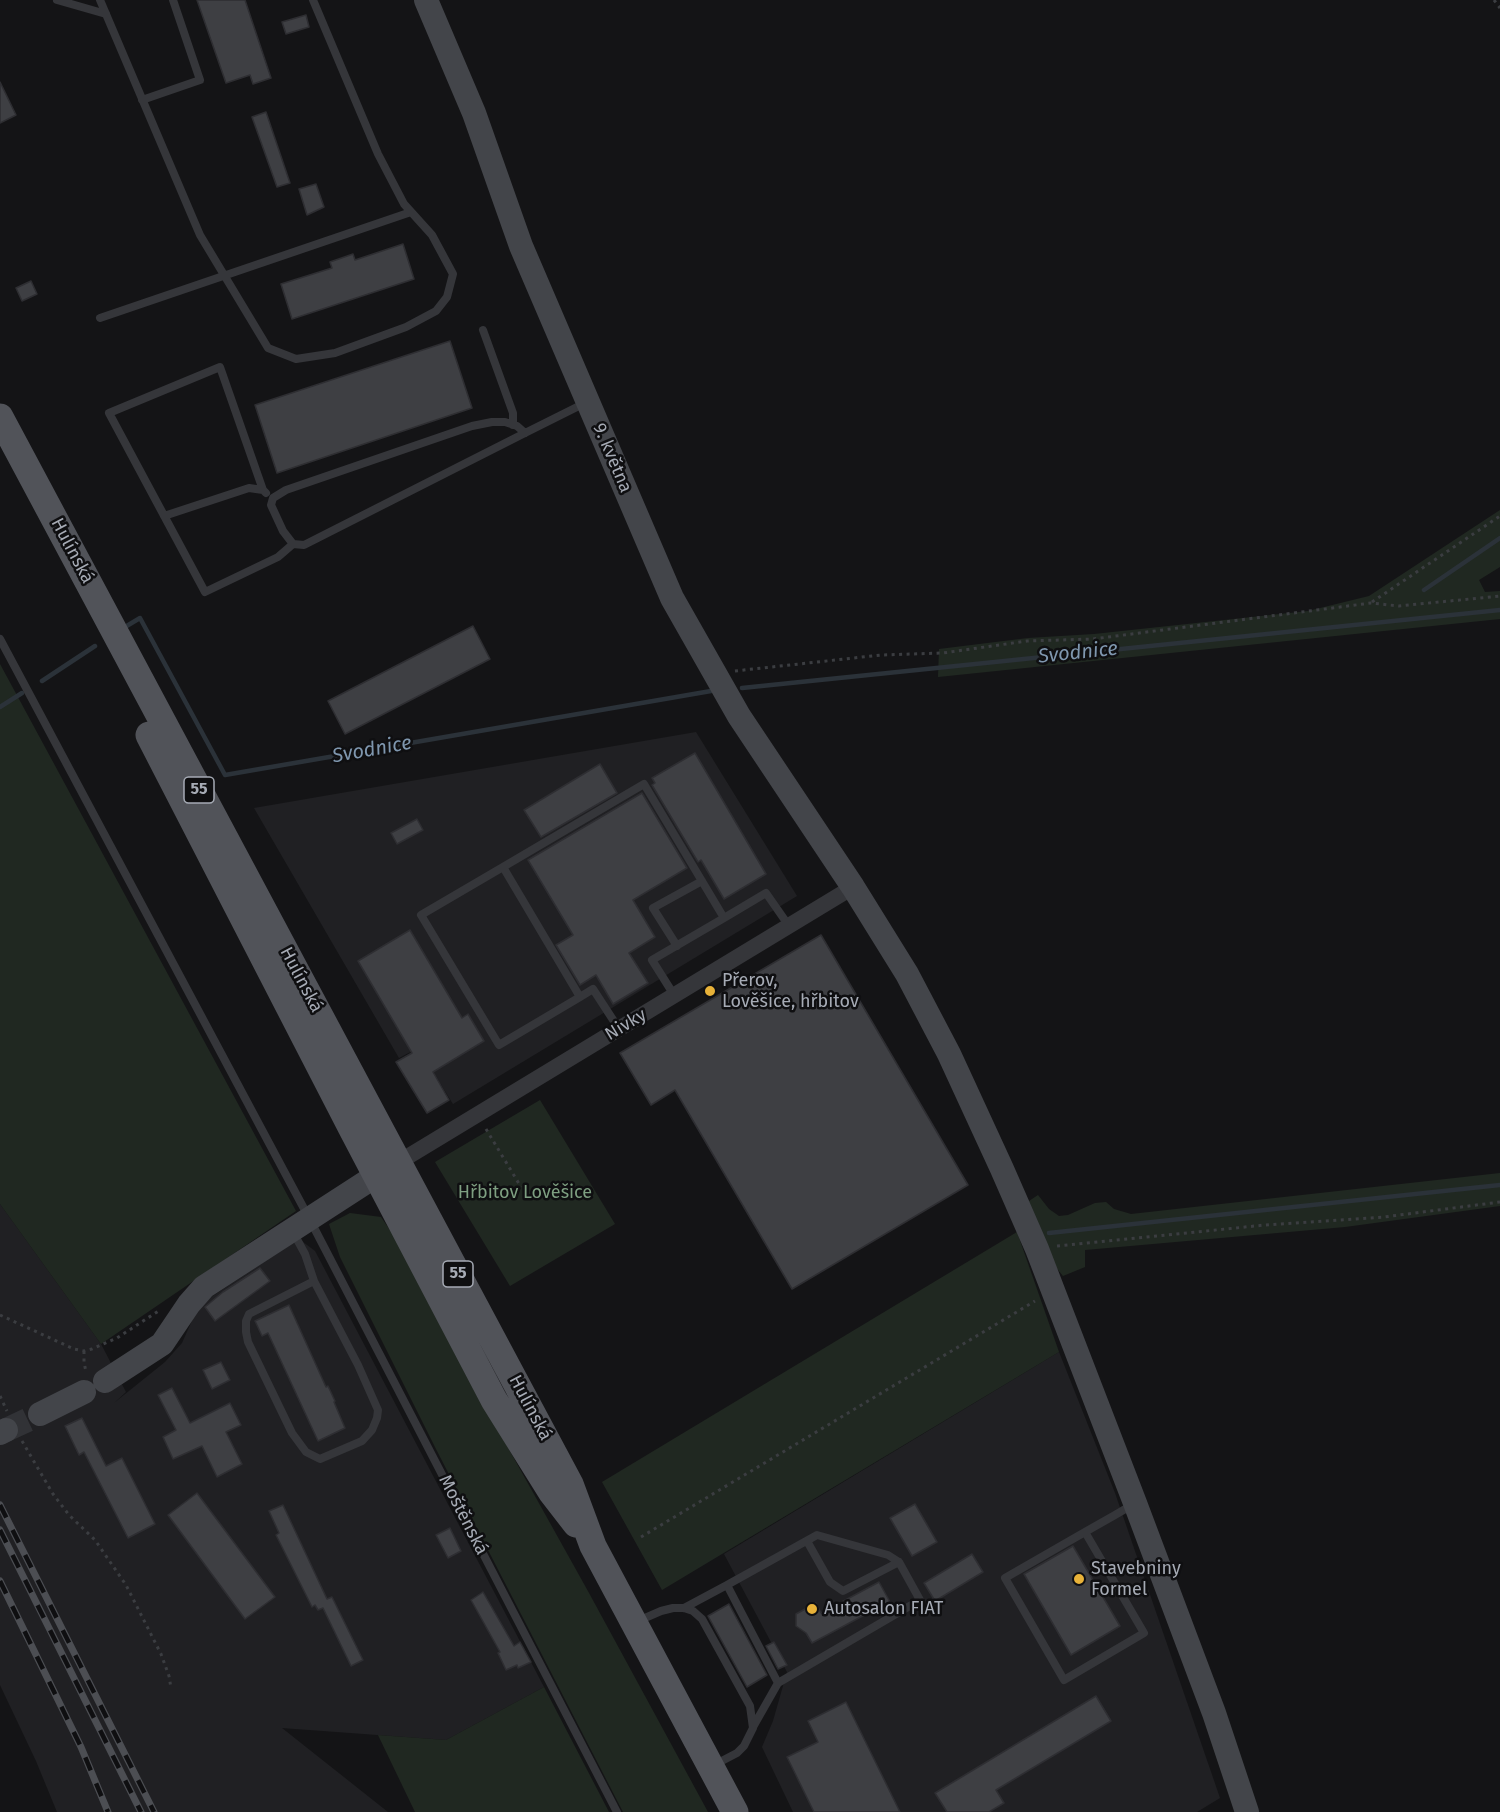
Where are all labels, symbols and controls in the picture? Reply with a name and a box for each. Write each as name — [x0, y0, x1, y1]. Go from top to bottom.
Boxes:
street label: 9. května — [588, 420, 636, 496]
street label: Hulínská — [46, 515, 98, 587]
water label: Svodnice — [1037, 637, 1119, 669]
water label: Svodnice — [330, 731, 414, 769]
road number: 55 — [184, 777, 214, 803]
street label: Hulínská — [275, 944, 327, 1016]
place label: Přerov, Lověšice, hřbitov — [722, 970, 859, 1012]
marker: Přerov, Lověšice, hřbitov — [703, 984, 717, 998]
street label: Nivky — [601, 1004, 651, 1046]
park label: Hřbitov Lověšice — [458, 1182, 592, 1204]
road number: 55 — [443, 1261, 473, 1287]
street label: Hulínská — [504, 1372, 556, 1444]
street label: Moštěnská — [434, 1471, 492, 1559]
place label: Stavebniny Formel — [1091, 1558, 1181, 1600]
marker: Stavebniny Formel — [1072, 1572, 1086, 1586]
place label: Autosalon FIAT — [824, 1598, 943, 1620]
marker: Autosalon FIAT — [805, 1602, 819, 1616]

